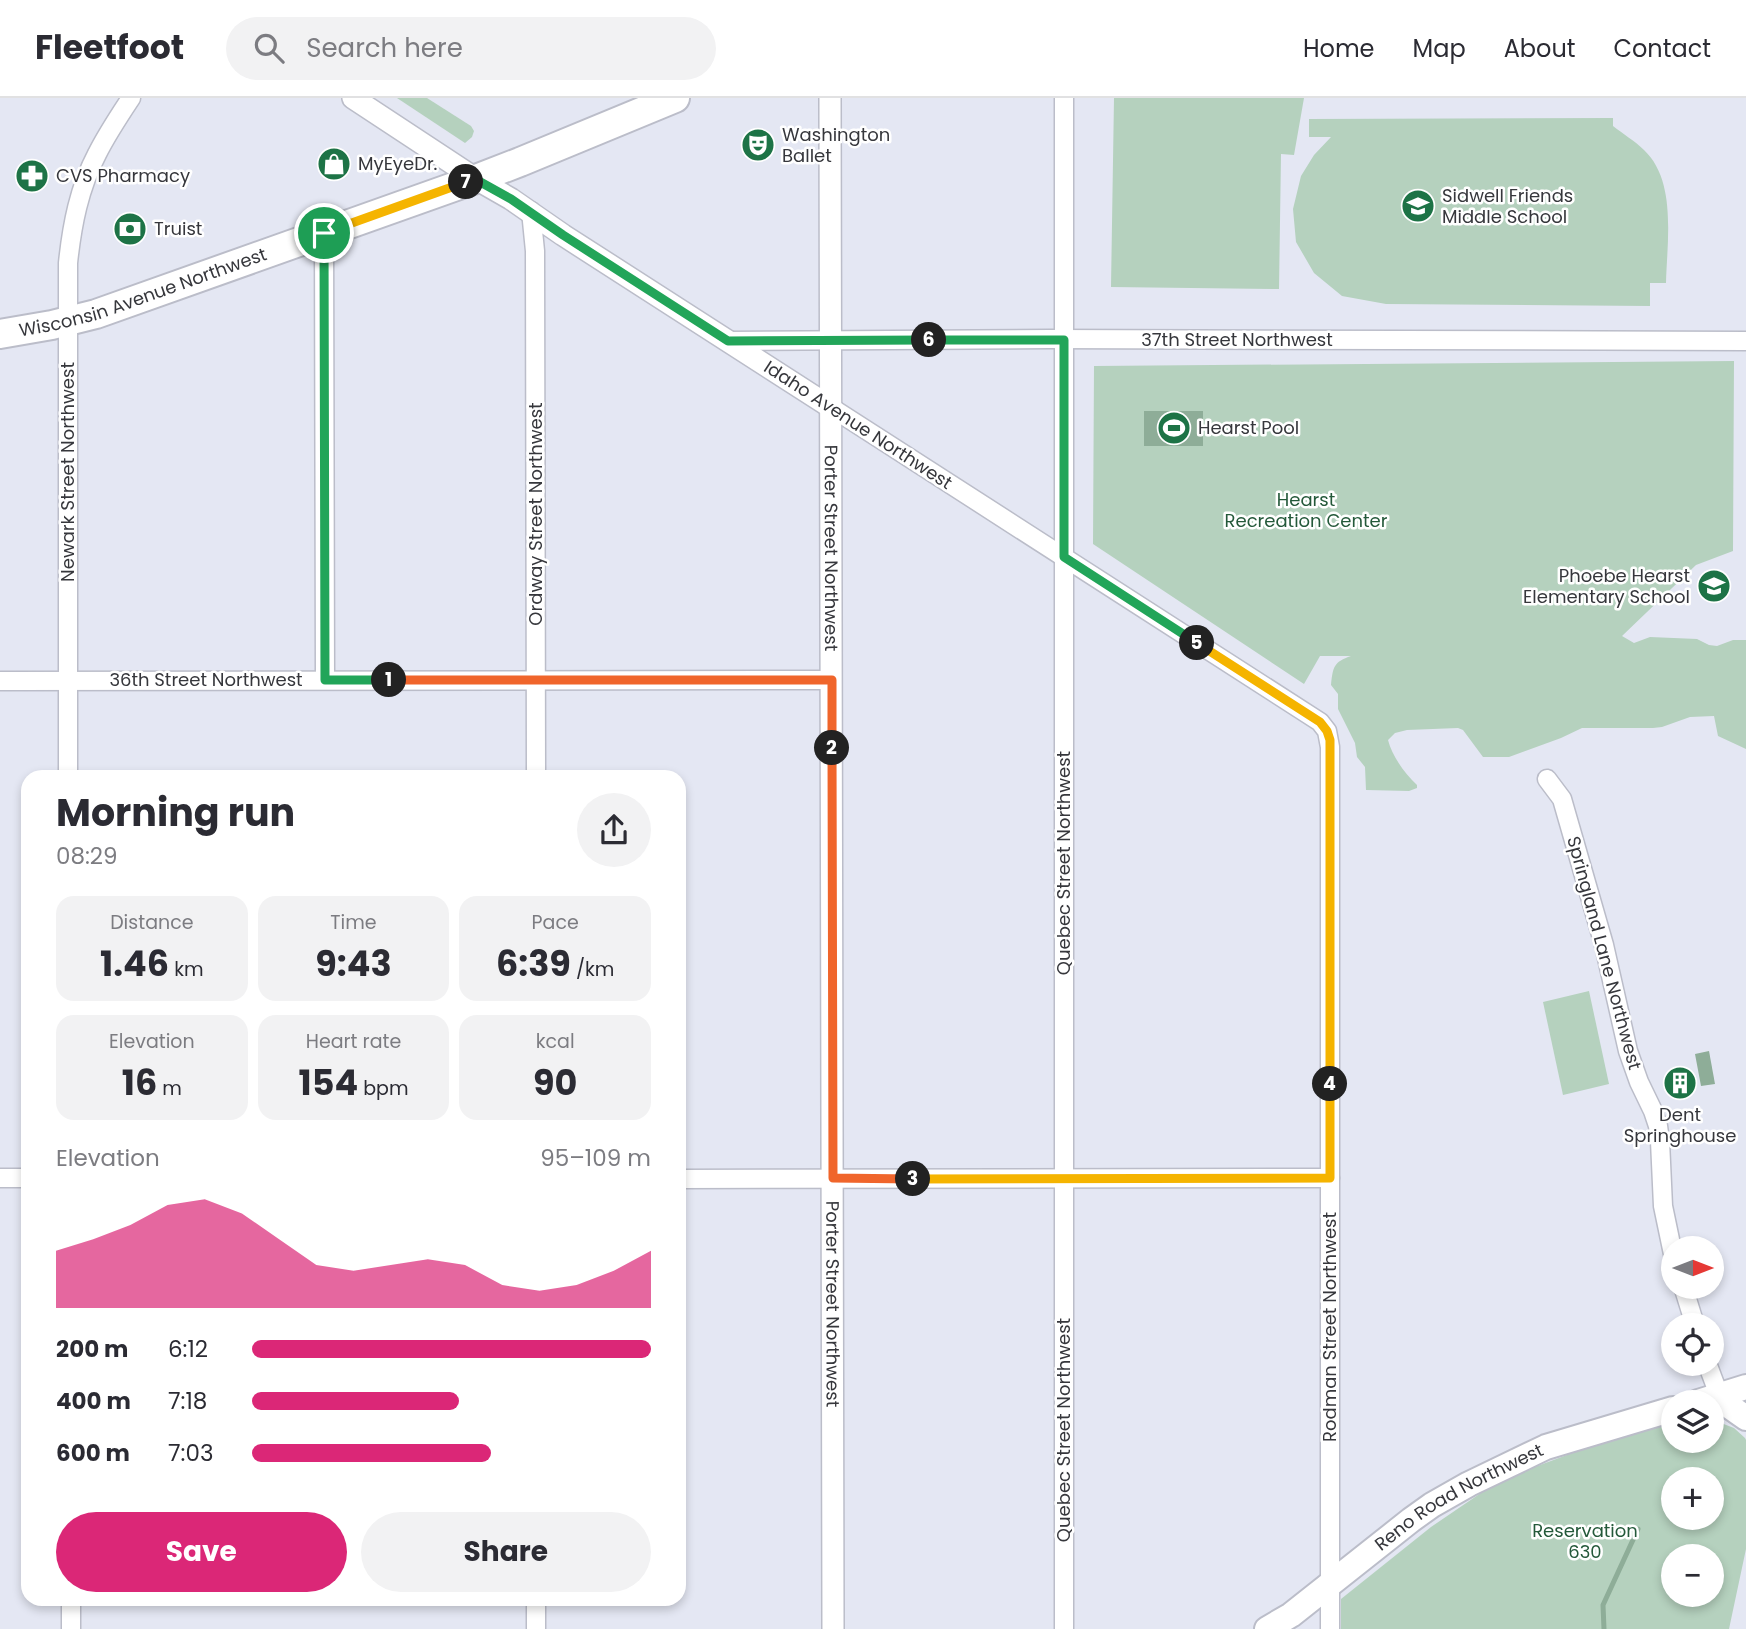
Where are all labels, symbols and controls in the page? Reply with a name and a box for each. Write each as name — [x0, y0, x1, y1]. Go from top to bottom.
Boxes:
search box — [226, 17, 716, 80]
text: Fleetfoot — [35, 24, 184, 71]
icon: search — [250, 29, 288, 67]
text: Search here — [306, 30, 463, 66]
text: Home — [1303, 32, 1375, 65]
text: Map — [1413, 32, 1466, 65]
text: About — [1504, 32, 1575, 65]
text: Contact — [1613, 32, 1711, 65]
place label: Washington Ballet — [782, 122, 890, 168]
theatre icon: Washington Ballet — [739, 126, 777, 164]
shop icon: MyEyeDr. — [315, 145, 353, 183]
place label: MyEyeDr. — [358, 151, 437, 176]
pharmacy icon: CVS Pharmacy — [13, 157, 51, 195]
place label: CVS Pharmacy — [56, 163, 190, 188]
pin: 7 — [448, 164, 484, 200]
text: 7 — [460, 168, 471, 195]
place label: Sidwell Friends Middle School — [1442, 183, 1573, 229]
school or university icon: Sidwell Friends Middle School — [1399, 187, 1437, 225]
pin — [294, 203, 354, 263]
bank icon: Truist — [111, 210, 149, 248]
icon: arrive — [305, 214, 343, 252]
place label: Truist — [154, 216, 202, 241]
street label: Wisconsin Avenue Northwest — [17, 241, 270, 342]
pin: 6 — [912, 322, 946, 358]
text: 6 — [922, 326, 935, 353]
street label: 37th Street Northwest — [1141, 327, 1333, 352]
street label: Idaho Avenue Northwest — [759, 354, 957, 495]
street label: Newark Street Northwest — [55, 362, 80, 582]
street label: Ordway Street Northwest — [523, 402, 548, 626]
sports icon: Hearst Pool — [1155, 409, 1193, 447]
place label: Hearst Pool — [1198, 415, 1299, 440]
street label: Porter Street Northwest — [819, 445, 844, 651]
park label: Hearst Recreation Center — [1225, 487, 1388, 533]
place label: Phoebe Hearst Elementary School — [1523, 563, 1690, 609]
school or university icon: Phoebe Hearst Elementary School — [1695, 567, 1733, 605]
pin: 5 — [1180, 626, 1214, 660]
text: 5 — [1190, 629, 1203, 656]
pin: 1 — [372, 662, 406, 698]
text: 1 — [385, 666, 392, 693]
street label: 36th Street Northwest — [109, 667, 303, 692]
pin: 2 — [814, 730, 850, 766]
text: 2 — [826, 734, 837, 761]
street label: Quebec Street Northwest — [1051, 751, 1076, 975]
text: Morning run — [56, 786, 295, 839]
button: share — [577, 793, 651, 867]
street label: Springland Lane Northwest — [1561, 833, 1648, 1072]
text: 08:29 — [56, 840, 118, 872]
text: Distance — [110, 909, 193, 936]
text: Time — [330, 909, 377, 936]
text: Pace — [532, 909, 579, 936]
text: 1.46 — [100, 939, 169, 988]
text: 9:43 — [315, 939, 392, 988]
text: 6:39 — [496, 939, 571, 988]
text: km — [169, 956, 204, 983]
text: /km — [571, 956, 614, 983]
text: Elevation — [109, 1028, 195, 1055]
text: Heart rate — [306, 1028, 401, 1055]
text: kcal — [536, 1028, 575, 1055]
text: 16 — [122, 1058, 157, 1107]
text: 154 — [299, 1058, 358, 1107]
text: 90 — [533, 1058, 577, 1107]
building icon: Dent Springhouse — [1661, 1064, 1699, 1102]
pin: 4 — [1312, 1066, 1348, 1102]
text: 4 — [1323, 1070, 1336, 1097]
text: m — [157, 1075, 182, 1102]
text: bpm — [358, 1075, 408, 1102]
place label: Dent Springhouse — [1624, 1102, 1736, 1148]
text: Elevation — [56, 1142, 160, 1174]
text: 95–109 m — [540, 1142, 651, 1174]
pin: 3 — [895, 1162, 930, 1196]
text: 3 — [907, 1165, 918, 1192]
street label: Porter Street Northwest — [820, 1201, 846, 1407]
street label: Rodman Street Northwest — [1317, 1212, 1342, 1442]
north arrow — [1661, 1236, 1724, 1298]
map controls — [1661, 1236, 1724, 1607]
button: locate — [1661, 1313, 1724, 1376]
street label: Quebec Street Northwest — [1051, 1318, 1076, 1542]
text: 200 m — [56, 1333, 128, 1365]
text: 6:12 — [168, 1333, 208, 1365]
text: 400 m — [56, 1385, 131, 1417]
text: 7:18 — [168, 1385, 207, 1417]
button: layers — [1661, 1390, 1724, 1453]
text: 600 m — [56, 1437, 130, 1469]
text: 7:03 — [168, 1437, 213, 1469]
street label: Reno Road Northwest — [1369, 1437, 1547, 1556]
button: + — [1661, 1467, 1724, 1530]
button: Save — [56, 1512, 347, 1592]
button: Share — [361, 1512, 651, 1592]
park label: Reservation 630 — [1532, 1518, 1638, 1564]
button: − — [1661, 1544, 1724, 1607]

